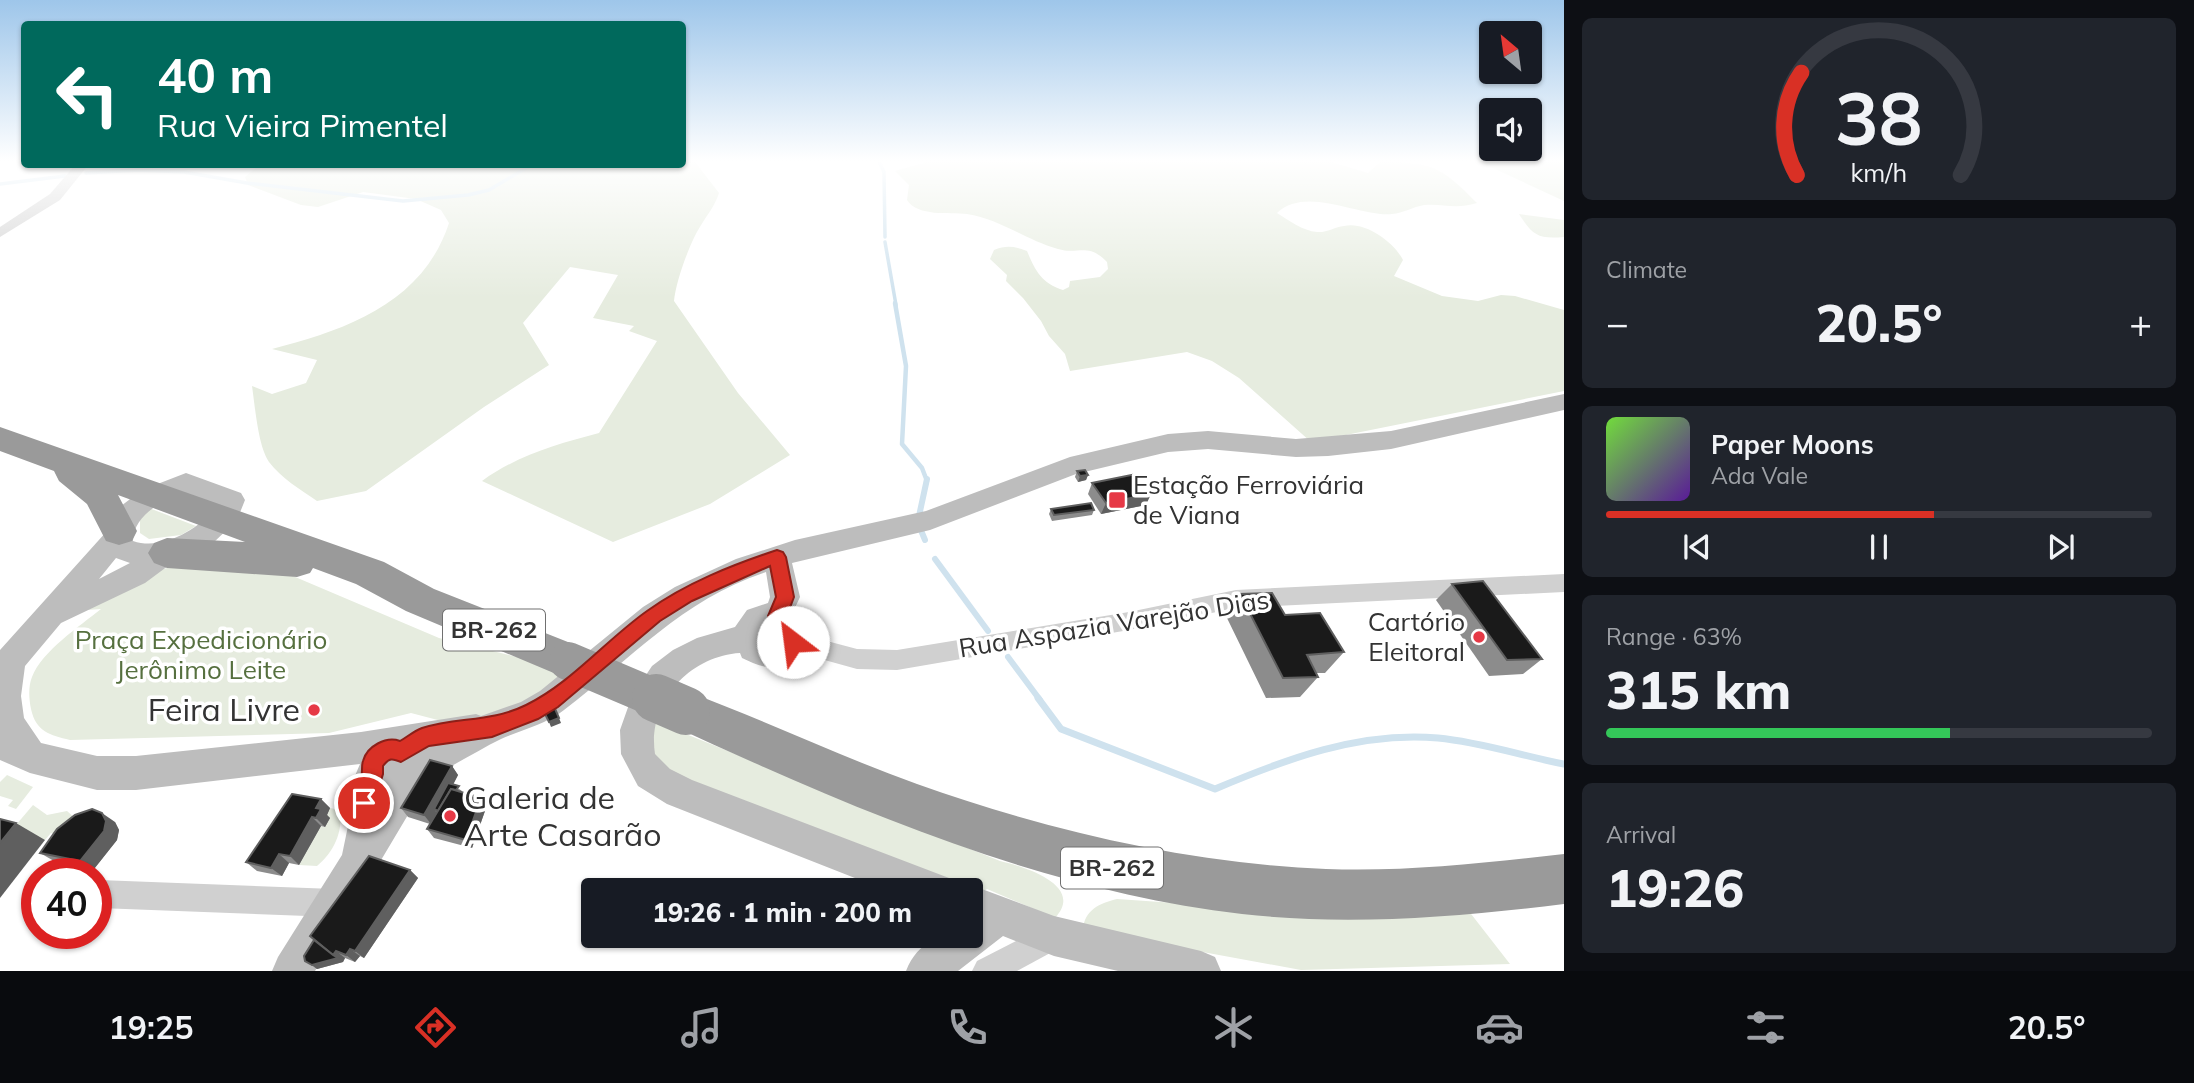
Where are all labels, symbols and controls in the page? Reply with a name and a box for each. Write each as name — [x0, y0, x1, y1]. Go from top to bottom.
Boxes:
north arrow — [1479, 21, 1542, 84]
map controls — [1479, 21, 1542, 161]
text: 40 m — [157, 44, 273, 105]
icon: left — [42, 49, 133, 140]
text: 38 — [1835, 72, 1923, 163]
button: sound — [1479, 98, 1542, 161]
text: Rua Vieira Pimentel — [157, 105, 448, 145]
text: km/h — [1851, 157, 1907, 188]
text: Climate — [1606, 255, 1687, 284]
text: 20.5° — [1815, 290, 1943, 355]
text: − — [1606, 299, 1629, 347]
text: + — [2129, 299, 2152, 347]
text: Paper Moons — [1711, 428, 1874, 461]
text: Ada Vale — [1711, 461, 1808, 490]
place label: Estação Ferroviária de Viana — [1133, 468, 1364, 531]
marker: Estação Ferroviária de Viana — [1107, 490, 1127, 510]
icon: previous — [1678, 528, 1716, 566]
icon: pause — [1860, 528, 1898, 566]
icon: next — [2042, 528, 2080, 566]
street label: Rua Aspazia Varejão Dias — [956, 583, 1271, 664]
position arrow — [756, 605, 830, 679]
place label: Cartório Eleitoral — [1368, 605, 1465, 668]
road number: BR-262 — [443, 610, 545, 650]
text: Range · 63% — [1606, 622, 1742, 651]
park label: Praça Expedicionário Jerônimo Leite — [75, 623, 327, 686]
marker: Cartório Eleitoral — [1471, 629, 1487, 645]
text: 315 km — [1606, 657, 1791, 722]
place label: Feira Livre — [148, 689, 300, 729]
marker: Feira Livre — [306, 702, 322, 718]
pin — [334, 773, 394, 833]
place label: Galeria de Arte Casarão — [464, 777, 662, 854]
icon: arrive — [345, 784, 383, 822]
marker: Galeria de Arte Casarão — [442, 808, 458, 824]
text: Arrival — [1606, 820, 1676, 849]
road number: BR-262 — [1061, 848, 1163, 888]
text: 19:26 — [1606, 855, 1744, 920]
speed limit sign: 40 — [21, 858, 112, 949]
text: 19:26 · 1 min · 200 m — [652, 896, 912, 929]
icon: directions — [411, 1003, 460, 1052]
icon: music — [677, 1003, 726, 1052]
icon: phone — [943, 1003, 992, 1052]
icon: climate — [1209, 1003, 1258, 1052]
icon: car — [1475, 1003, 1524, 1052]
icon: filters — [1741, 1003, 1790, 1052]
text: 19:25 — [109, 1007, 193, 1047]
text: 20.5° — [2008, 1007, 2085, 1047]

